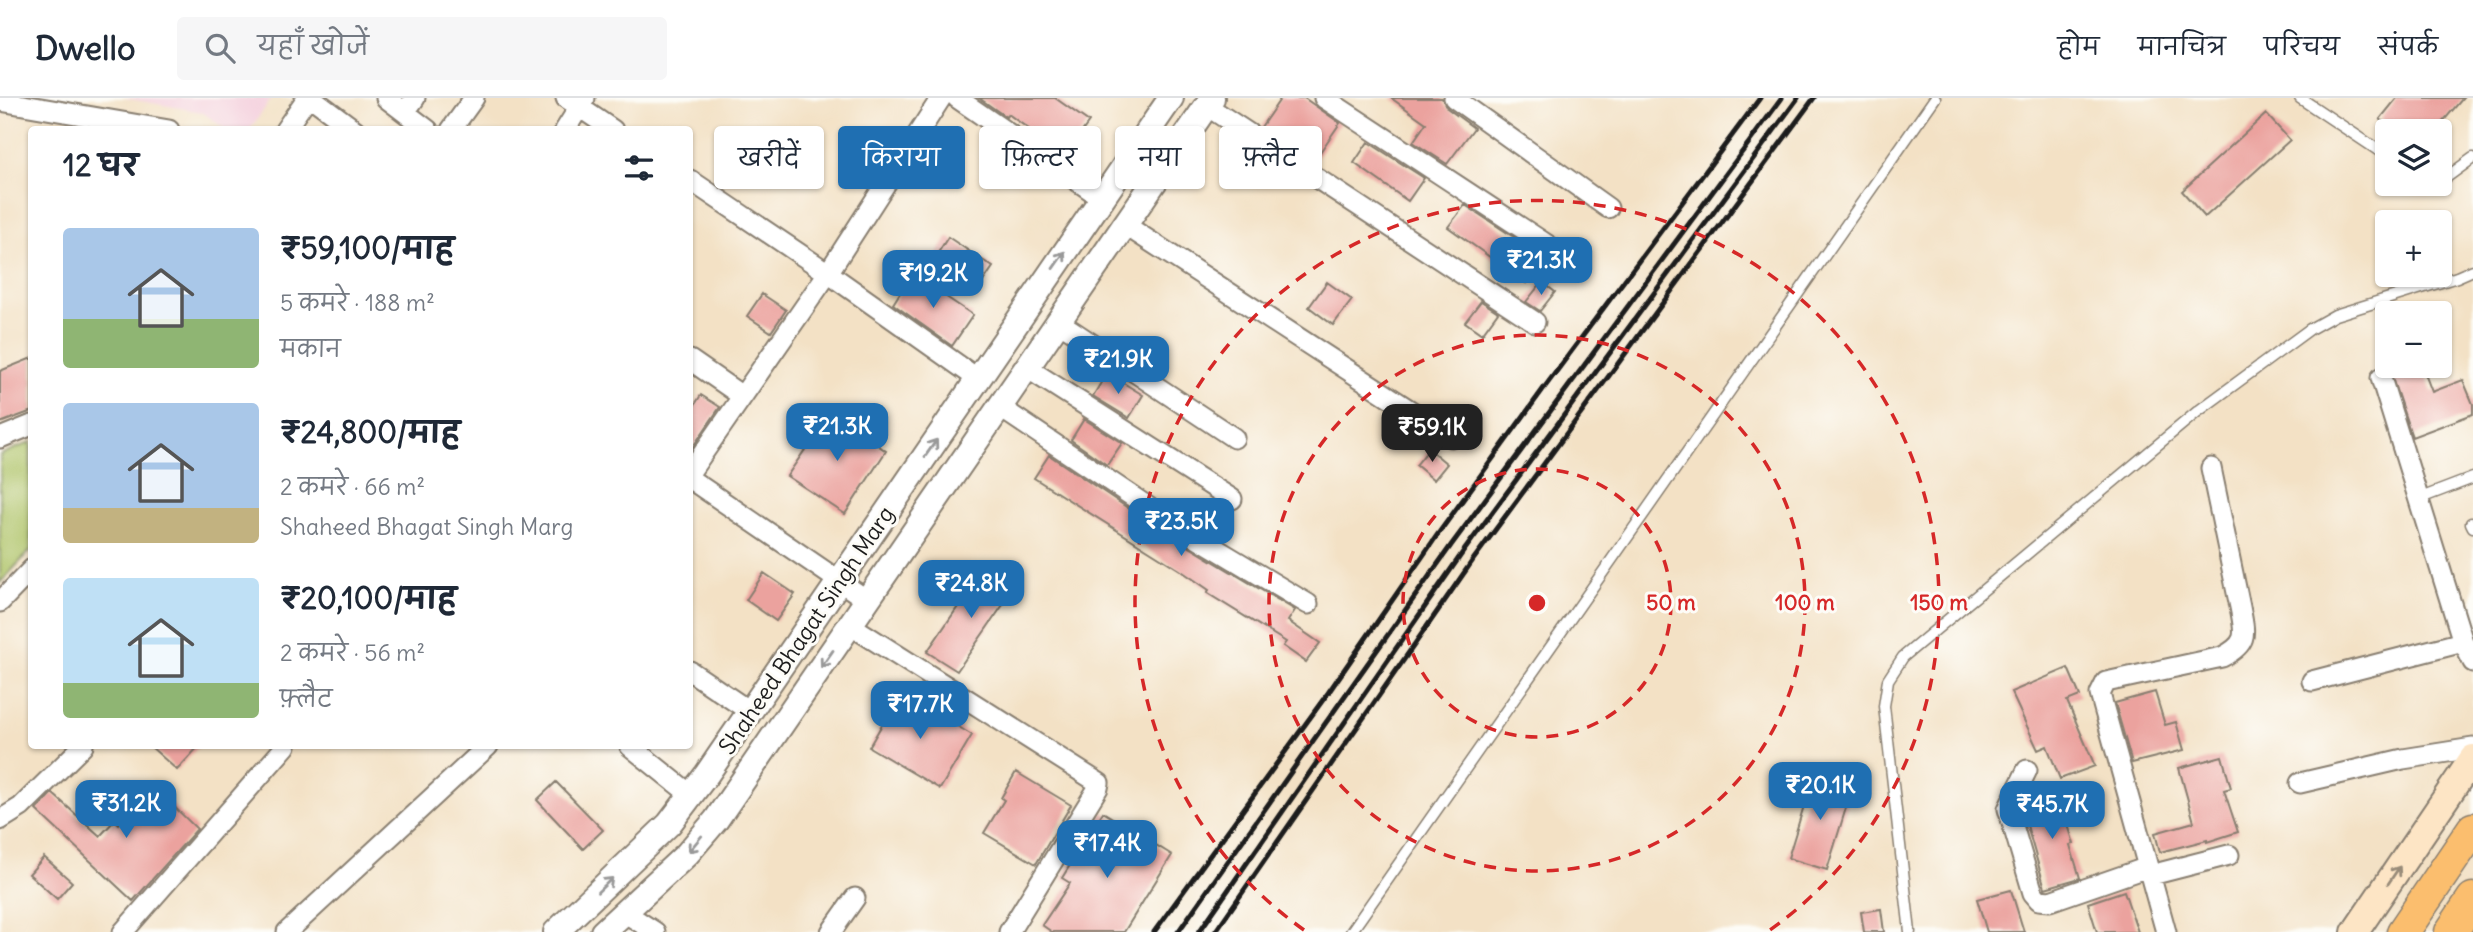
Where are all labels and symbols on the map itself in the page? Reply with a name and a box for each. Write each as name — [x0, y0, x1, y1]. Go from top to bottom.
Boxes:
pin: ₹21.3K — [1484, 238, 1598, 297]
pin: ₹19.2K — [876, 250, 990, 310]
one-way arrow — [1052, 251, 1066, 270]
pin: ₹21.9K — [1061, 336, 1175, 396]
pin: ₹21.3K — [780, 404, 894, 463]
pin: ₹59.1K — [1375, 404, 1489, 464]
one-way arrow — [924, 439, 938, 458]
pin: ₹23.5K — [1124, 498, 1238, 558]
street label: Shaheed Bhagat Singh Marg — [712, 500, 900, 760]
pin: ₹24.8K — [914, 560, 1028, 620]
text: 50 m — [1646, 589, 1696, 616]
text: 100 m — [1775, 589, 1835, 616]
text: 150 m — [1910, 589, 1968, 616]
centre of rings — [1525, 591, 1549, 615]
one-way arrow — [819, 649, 834, 668]
pin: ₹17.7K — [863, 682, 977, 741]
pin: ₹20.1K — [1763, 762, 1877, 822]
pin: ₹31.2K — [69, 780, 183, 840]
pin: ₹45.7K — [1995, 782, 2109, 841]
pin: ₹17.4K — [1050, 820, 1164, 880]
one-way arrow — [687, 835, 703, 853]
one-way arrow — [2387, 866, 2401, 886]
one-way arrow — [597, 876, 614, 893]

